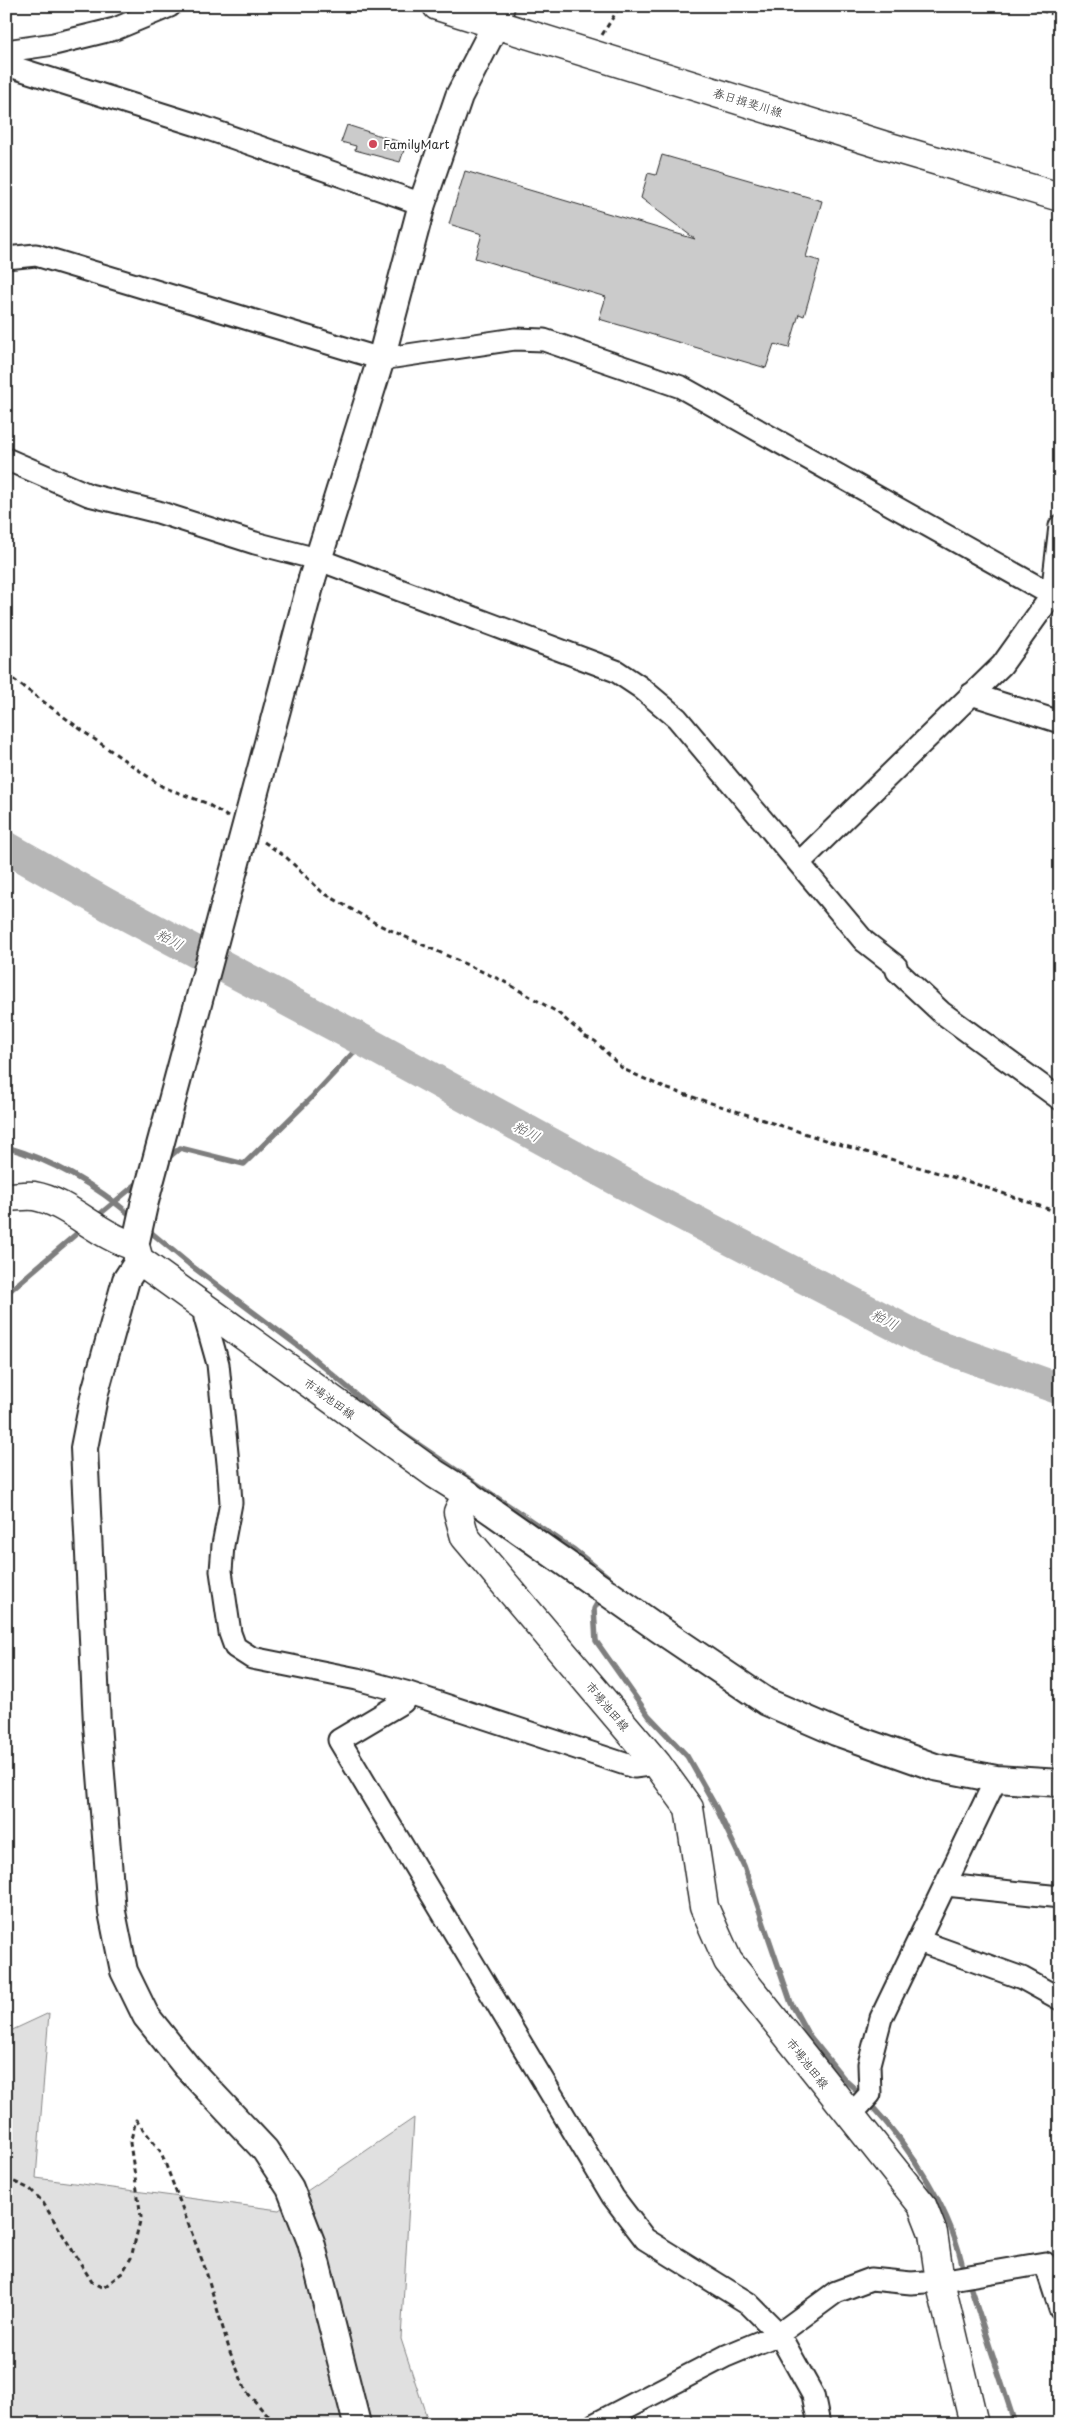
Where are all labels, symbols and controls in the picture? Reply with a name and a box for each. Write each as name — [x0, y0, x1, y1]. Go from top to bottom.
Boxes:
street label: 春日揖斐川線 — [711, 83, 785, 121]
place label: FamilyMart — [383, 135, 449, 153]
marker: FamilyMart — [367, 138, 379, 150]
water label: 粕川 — [153, 923, 187, 955]
water label: 粕川 — [510, 1115, 544, 1147]
water label: 粕川 — [868, 1303, 902, 1335]
street label: 市場池田線 — [300, 1373, 360, 1423]
street label: 市場池田線 — [582, 1677, 634, 1735]
street label: 市場池田線 — [782, 2034, 834, 2092]

